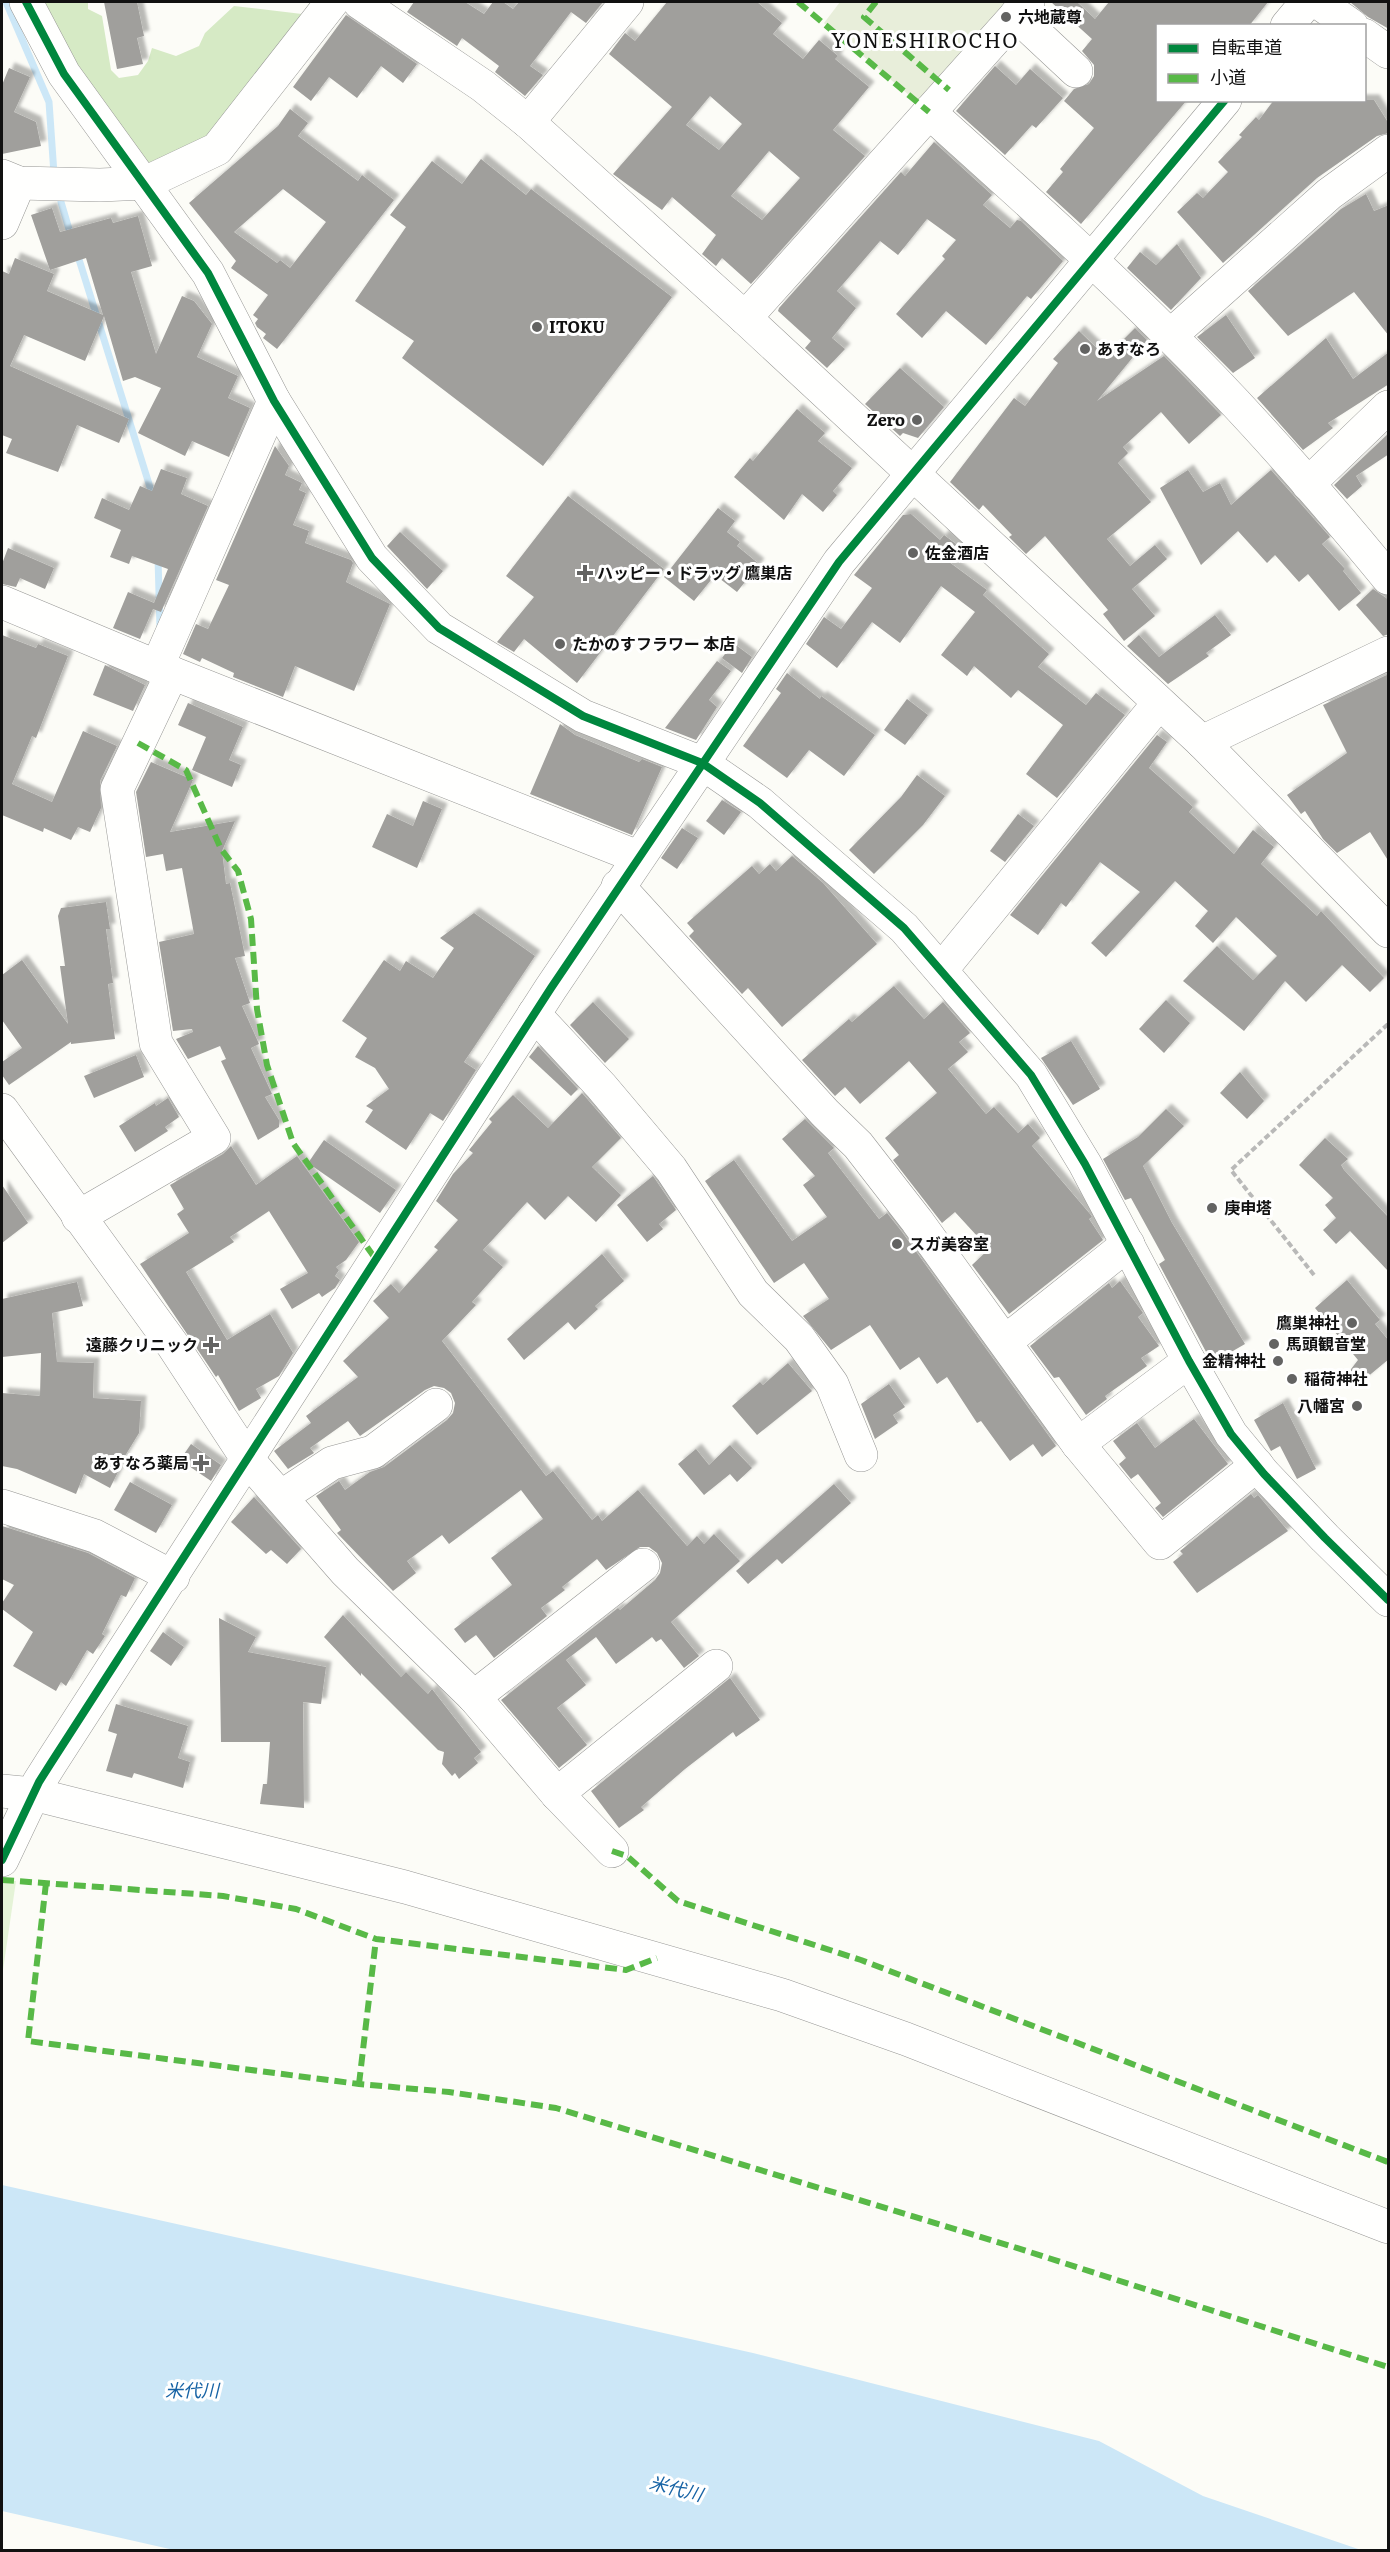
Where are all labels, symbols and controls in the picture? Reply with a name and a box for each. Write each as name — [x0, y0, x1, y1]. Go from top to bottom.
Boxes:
place label: 六地蔵尊 — [1018, 4, 1082, 28]
marker: 六地蔵尊 — [999, 10, 1013, 24]
district label: YONESHIROCHO — [831, 24, 1019, 54]
legend — [1156, 24, 1366, 102]
text: 自転車道 — [1210, 33, 1282, 60]
text: 小道 — [1210, 63, 1246, 90]
place label: ITOKU — [549, 314, 605, 338]
marker: ITOKU — [530, 320, 544, 334]
place label: あすなろ — [1097, 336, 1161, 360]
marker: あすなろ — [1078, 342, 1092, 356]
place label: Zero — [867, 407, 905, 431]
marker: Zero — [910, 413, 924, 427]
place label: 佐金酒店 — [924, 540, 989, 564]
marker: 佐金酒店 — [906, 546, 920, 560]
place label: ハッピー・ドラッグ 鷹巣店 — [597, 560, 792, 584]
marker: ハッピー・ドラッグ 鷹巣店 — [578, 566, 592, 580]
place label: たかのすフラワー 本店 — [572, 631, 735, 655]
marker: たかのすフラワー 本店 — [553, 637, 567, 651]
place label: 庚申塔 — [1224, 1195, 1272, 1219]
marker: 庚申塔 — [1205, 1201, 1219, 1215]
place label: スガ美容室 — [909, 1231, 989, 1255]
marker: スガ美容室 — [890, 1237, 904, 1251]
place label: 鷹巣神社 — [1276, 1310, 1340, 1334]
marker: 鷹巣神社 — [1345, 1316, 1359, 1330]
place label: 馬頭観音堂 — [1286, 1331, 1366, 1355]
place label: 遠藤クリニック — [86, 1332, 198, 1356]
marker: 遠藤クリニック — [202, 1336, 220, 1354]
marker: 馬頭観音堂 — [1267, 1337, 1281, 1351]
place label: 金精神社 — [1202, 1348, 1266, 1372]
marker: 金精神社 — [1271, 1354, 1285, 1368]
place label: 稲荷神社 — [1304, 1366, 1368, 1390]
marker: 稲荷神社 — [1285, 1372, 1299, 1386]
place label: 八幡宮 — [1297, 1393, 1345, 1417]
marker: 八幡宮 — [1350, 1399, 1364, 1413]
place label: あすなろ薬局 — [93, 1450, 189, 1474]
marker: あすなろ薬局 — [194, 1456, 208, 1470]
water label: 米代川 — [165, 2376, 221, 2403]
water label: 米代川 — [647, 2468, 708, 2508]

